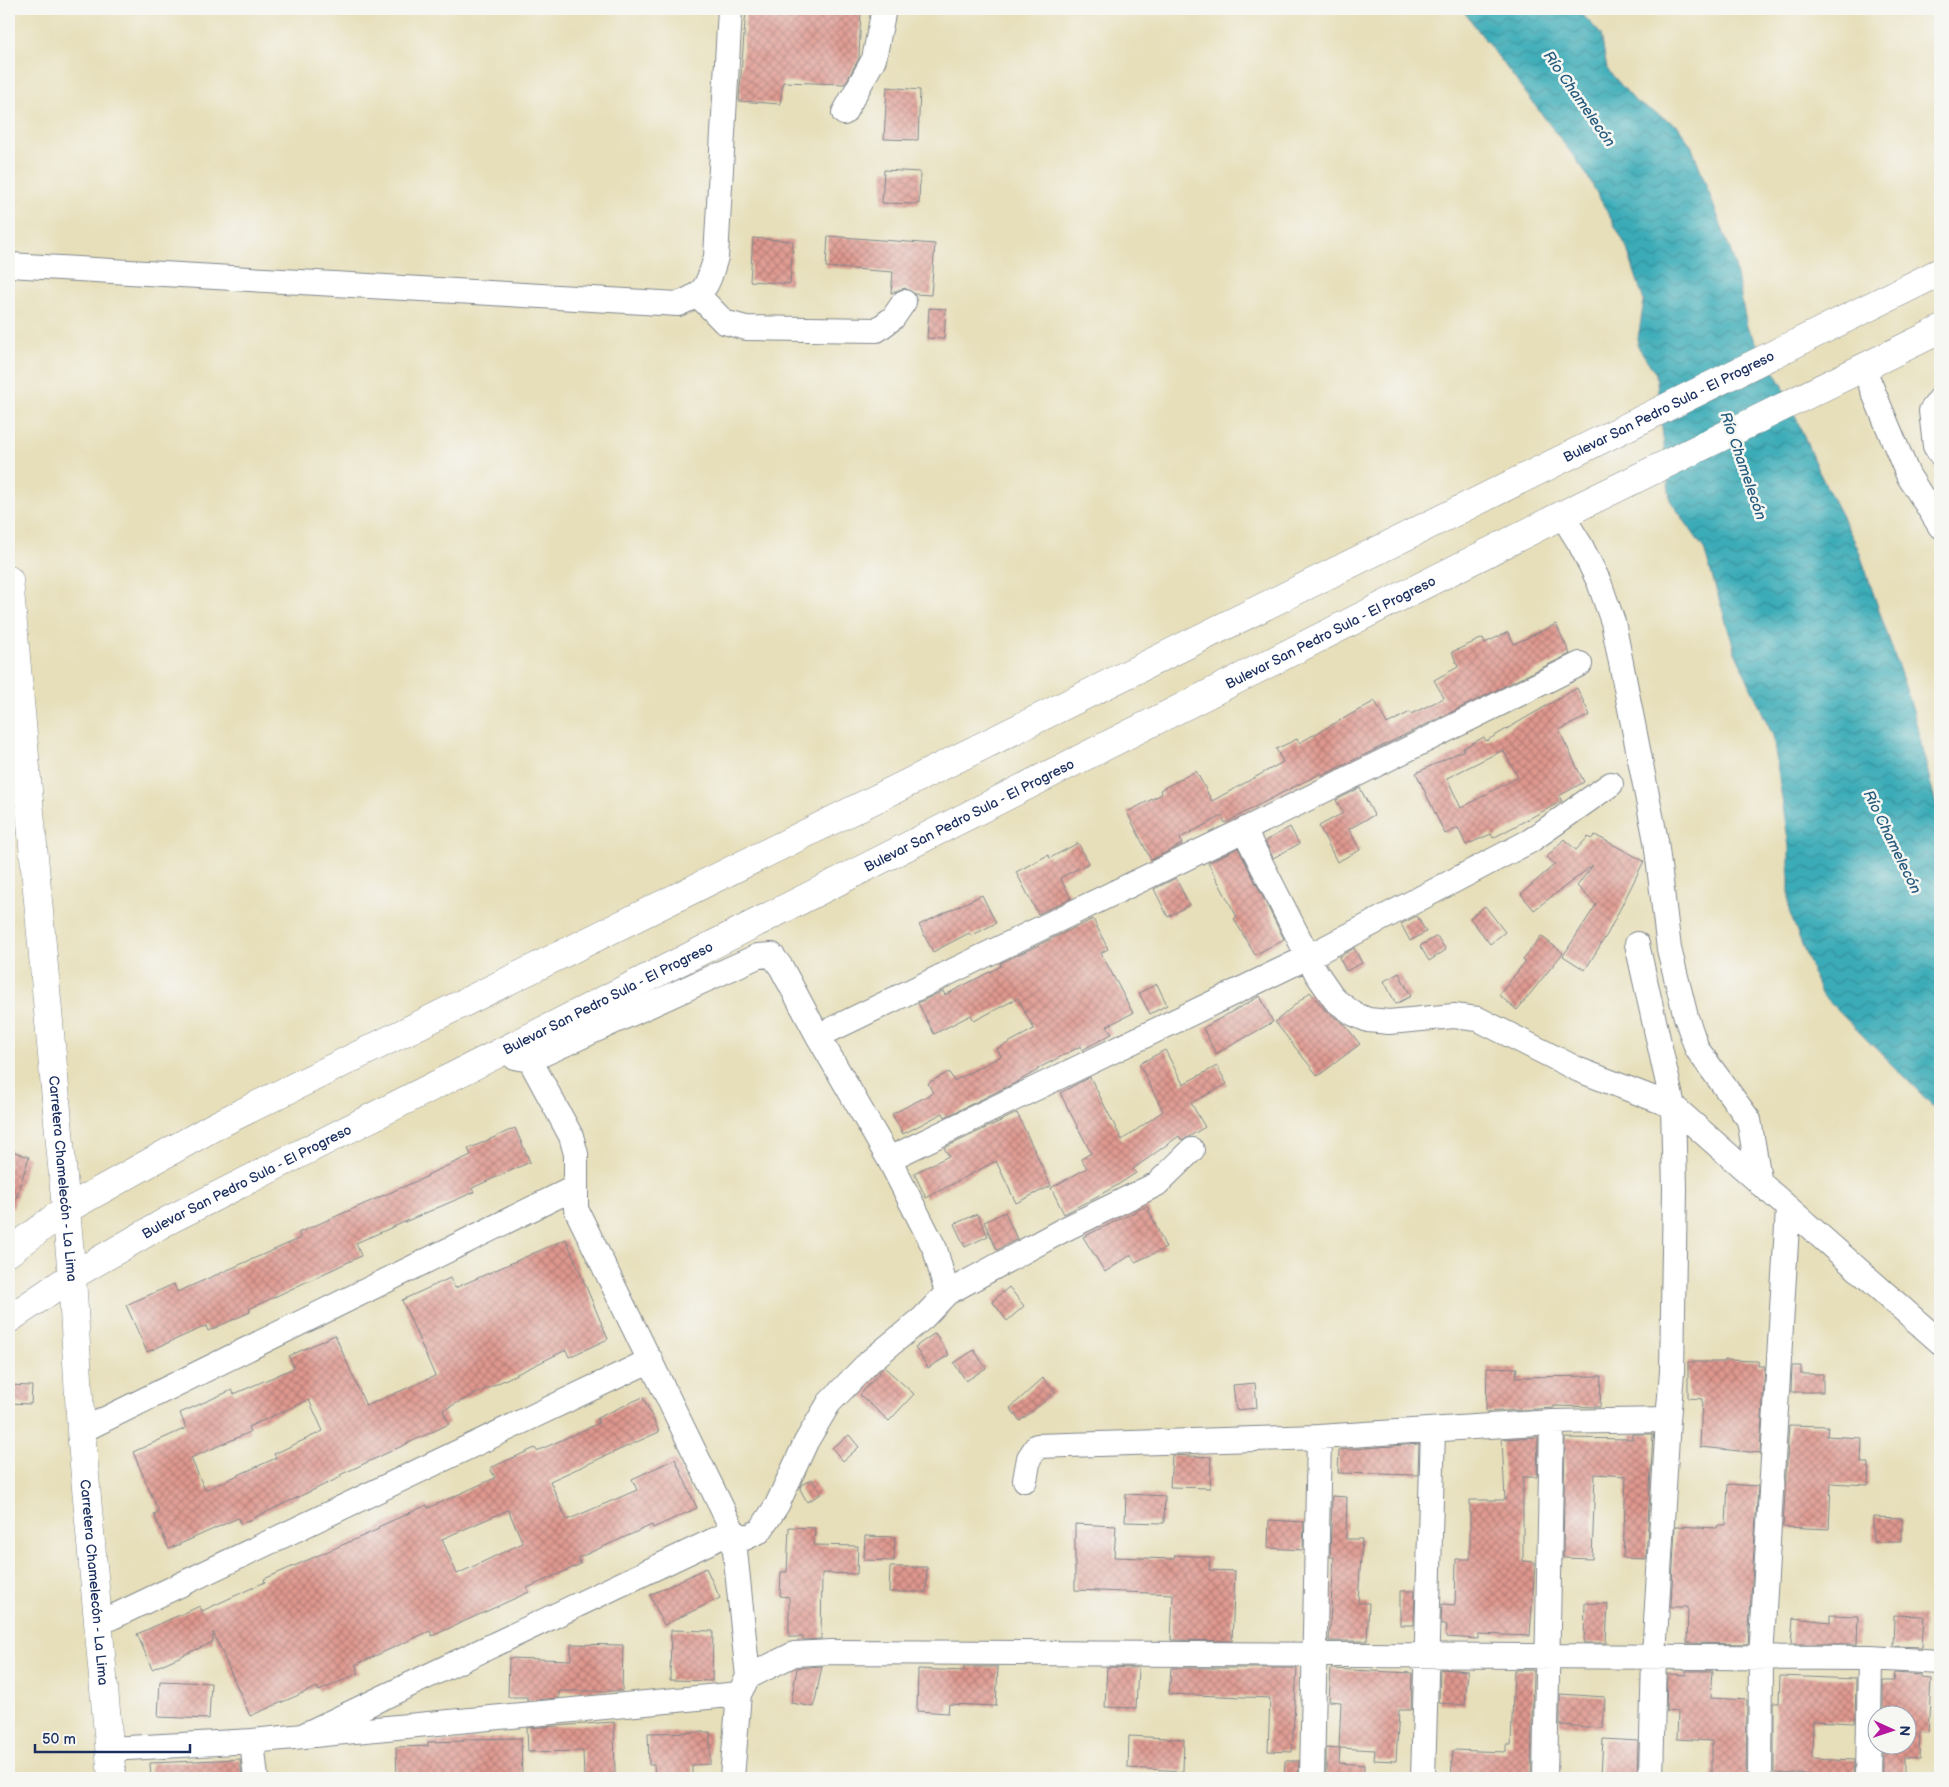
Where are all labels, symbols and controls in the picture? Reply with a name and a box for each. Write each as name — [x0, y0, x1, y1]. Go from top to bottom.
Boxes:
water label: Río Chamelecón — [1539, 47, 1619, 151]
street label: Bulevar San Pedro Sula - El Progreso — [1560, 347, 1777, 466]
water label: Río Chamelecón — [1716, 410, 1770, 522]
street label: Bulevar San Pedro Sula - El Progreso — [1223, 572, 1438, 692]
street label: Bulevar San Pedro Sula - El Progreso — [861, 755, 1077, 875]
water label: Río Chamelecón — [1859, 787, 1925, 897]
street label: Bulevar San Pedro Sula - El Progreso — [500, 938, 716, 1058]
street label: Carretera Chamelecón - La Lima — [45, 1075, 81, 1282]
street label: Bulevar San Pedro Sula - El Progreso — [139, 1121, 354, 1242]
street label: Carretera Chamelecón - La Lima — [77, 1479, 112, 1686]
north arrow — [1866, 1704, 1916, 1754]
scale bar — [35, 1722, 190, 1754]
text: N — [1896, 1725, 1913, 1736]
text: 50 m — [42, 1730, 76, 1749]

